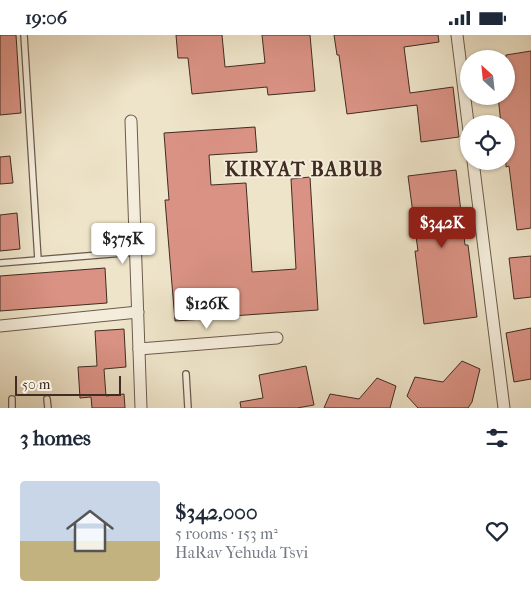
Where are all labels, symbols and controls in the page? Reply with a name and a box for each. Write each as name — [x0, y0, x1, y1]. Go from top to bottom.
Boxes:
text: 19:06 — [25, 7, 67, 29]
north arrow — [460, 50, 515, 105]
map controls — [460, 50, 515, 170]
button: locate — [460, 115, 515, 170]
district label: KIRYAT BABUB — [225, 158, 383, 181]
pin: $342K — [407, 207, 477, 249]
text: $342K — [420, 213, 464, 232]
pin: $375K — [88, 223, 158, 265]
text: $375K — [102, 229, 144, 248]
pin: $126K — [172, 287, 242, 330]
text: $126K — [185, 294, 229, 313]
scale bar — [15, 373, 121, 396]
text: 50 m — [22, 376, 50, 393]
icon: filters — [483, 424, 511, 452]
text: 3 homes — [20, 426, 91, 450]
text: $342,000 — [175, 500, 257, 524]
icon: home — [60, 501, 120, 561]
icon: heart — [483, 517, 511, 545]
text: 5 rooms · 153 m² — [175, 524, 278, 543]
text: HaRav Yehuda Tsvi — [175, 543, 308, 562]

